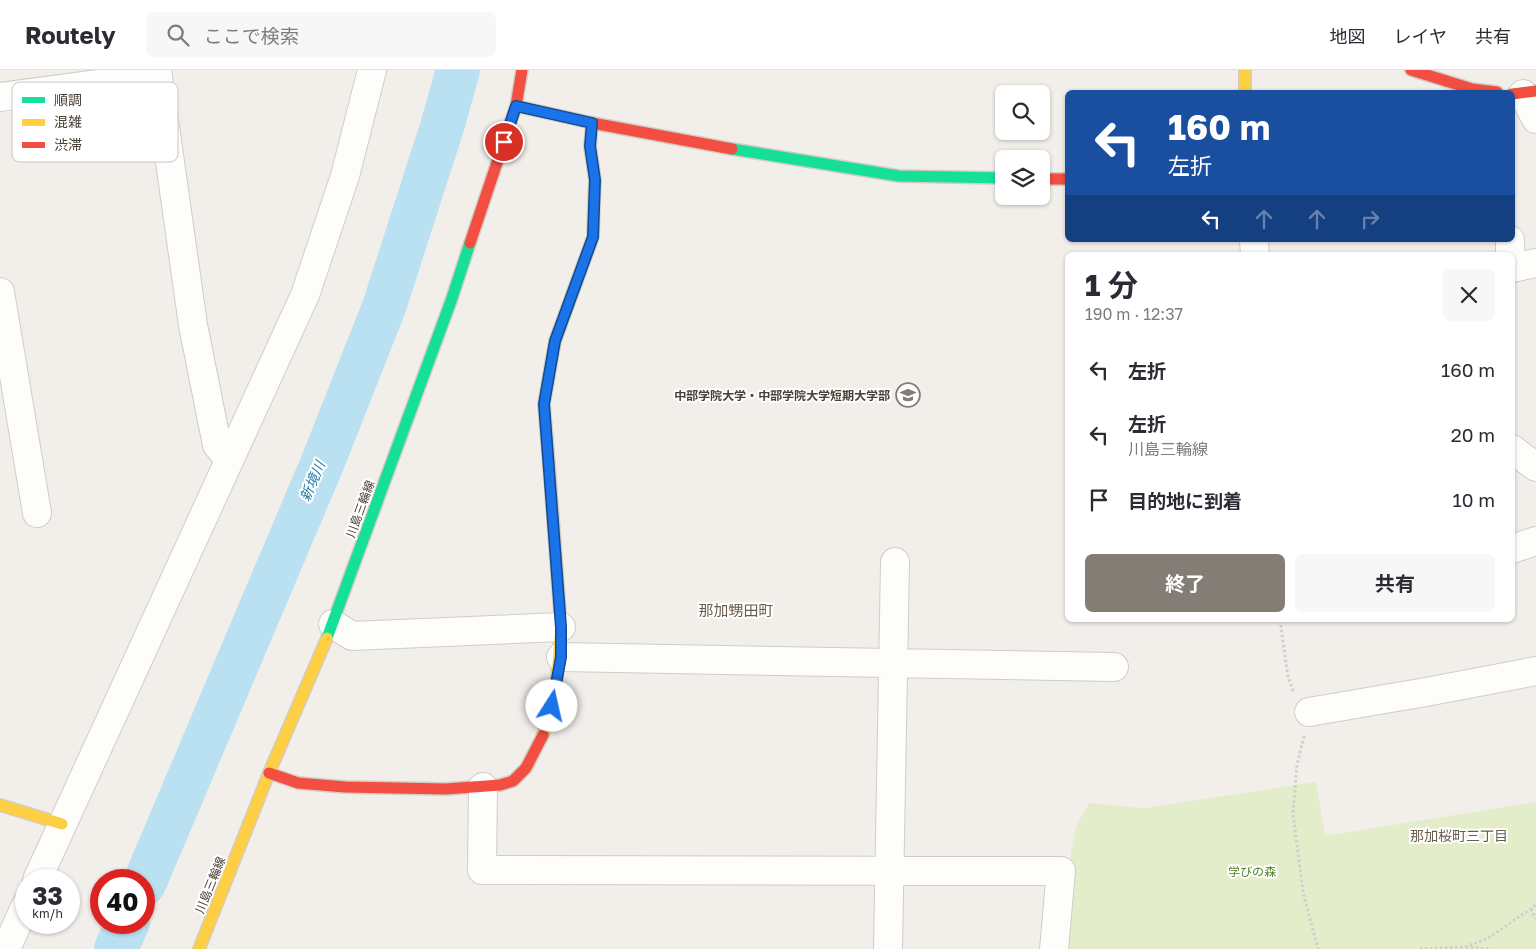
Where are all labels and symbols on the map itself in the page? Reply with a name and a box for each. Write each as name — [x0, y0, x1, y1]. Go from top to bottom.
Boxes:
legend — [12, 82, 178, 162]
text: 順調 — [54, 91, 82, 108]
text: 混雑 — [54, 113, 82, 130]
pin — [483, 121, 525, 163]
text: 渋滞 — [54, 136, 82, 153]
school or university icon: 中部学院大学・中部学院大学短期大学部 — [895, 382, 921, 408]
place label: 中部学院大学・中部学院大学短期大学部 — [674, 388, 890, 403]
water label: 新境川 — [296, 457, 329, 504]
street label: 川島三輪線 — [343, 478, 377, 540]
district label: 那加甥田町 — [698, 601, 774, 619]
position arrow — [525, 679, 577, 731]
district label: 那加桜町三丁目 — [1410, 827, 1508, 844]
street label: 川島三輪線 — [192, 854, 228, 916]
park label: 学びの森 — [1228, 864, 1276, 879]
speed limit sign: 40 — [90, 869, 155, 934]

